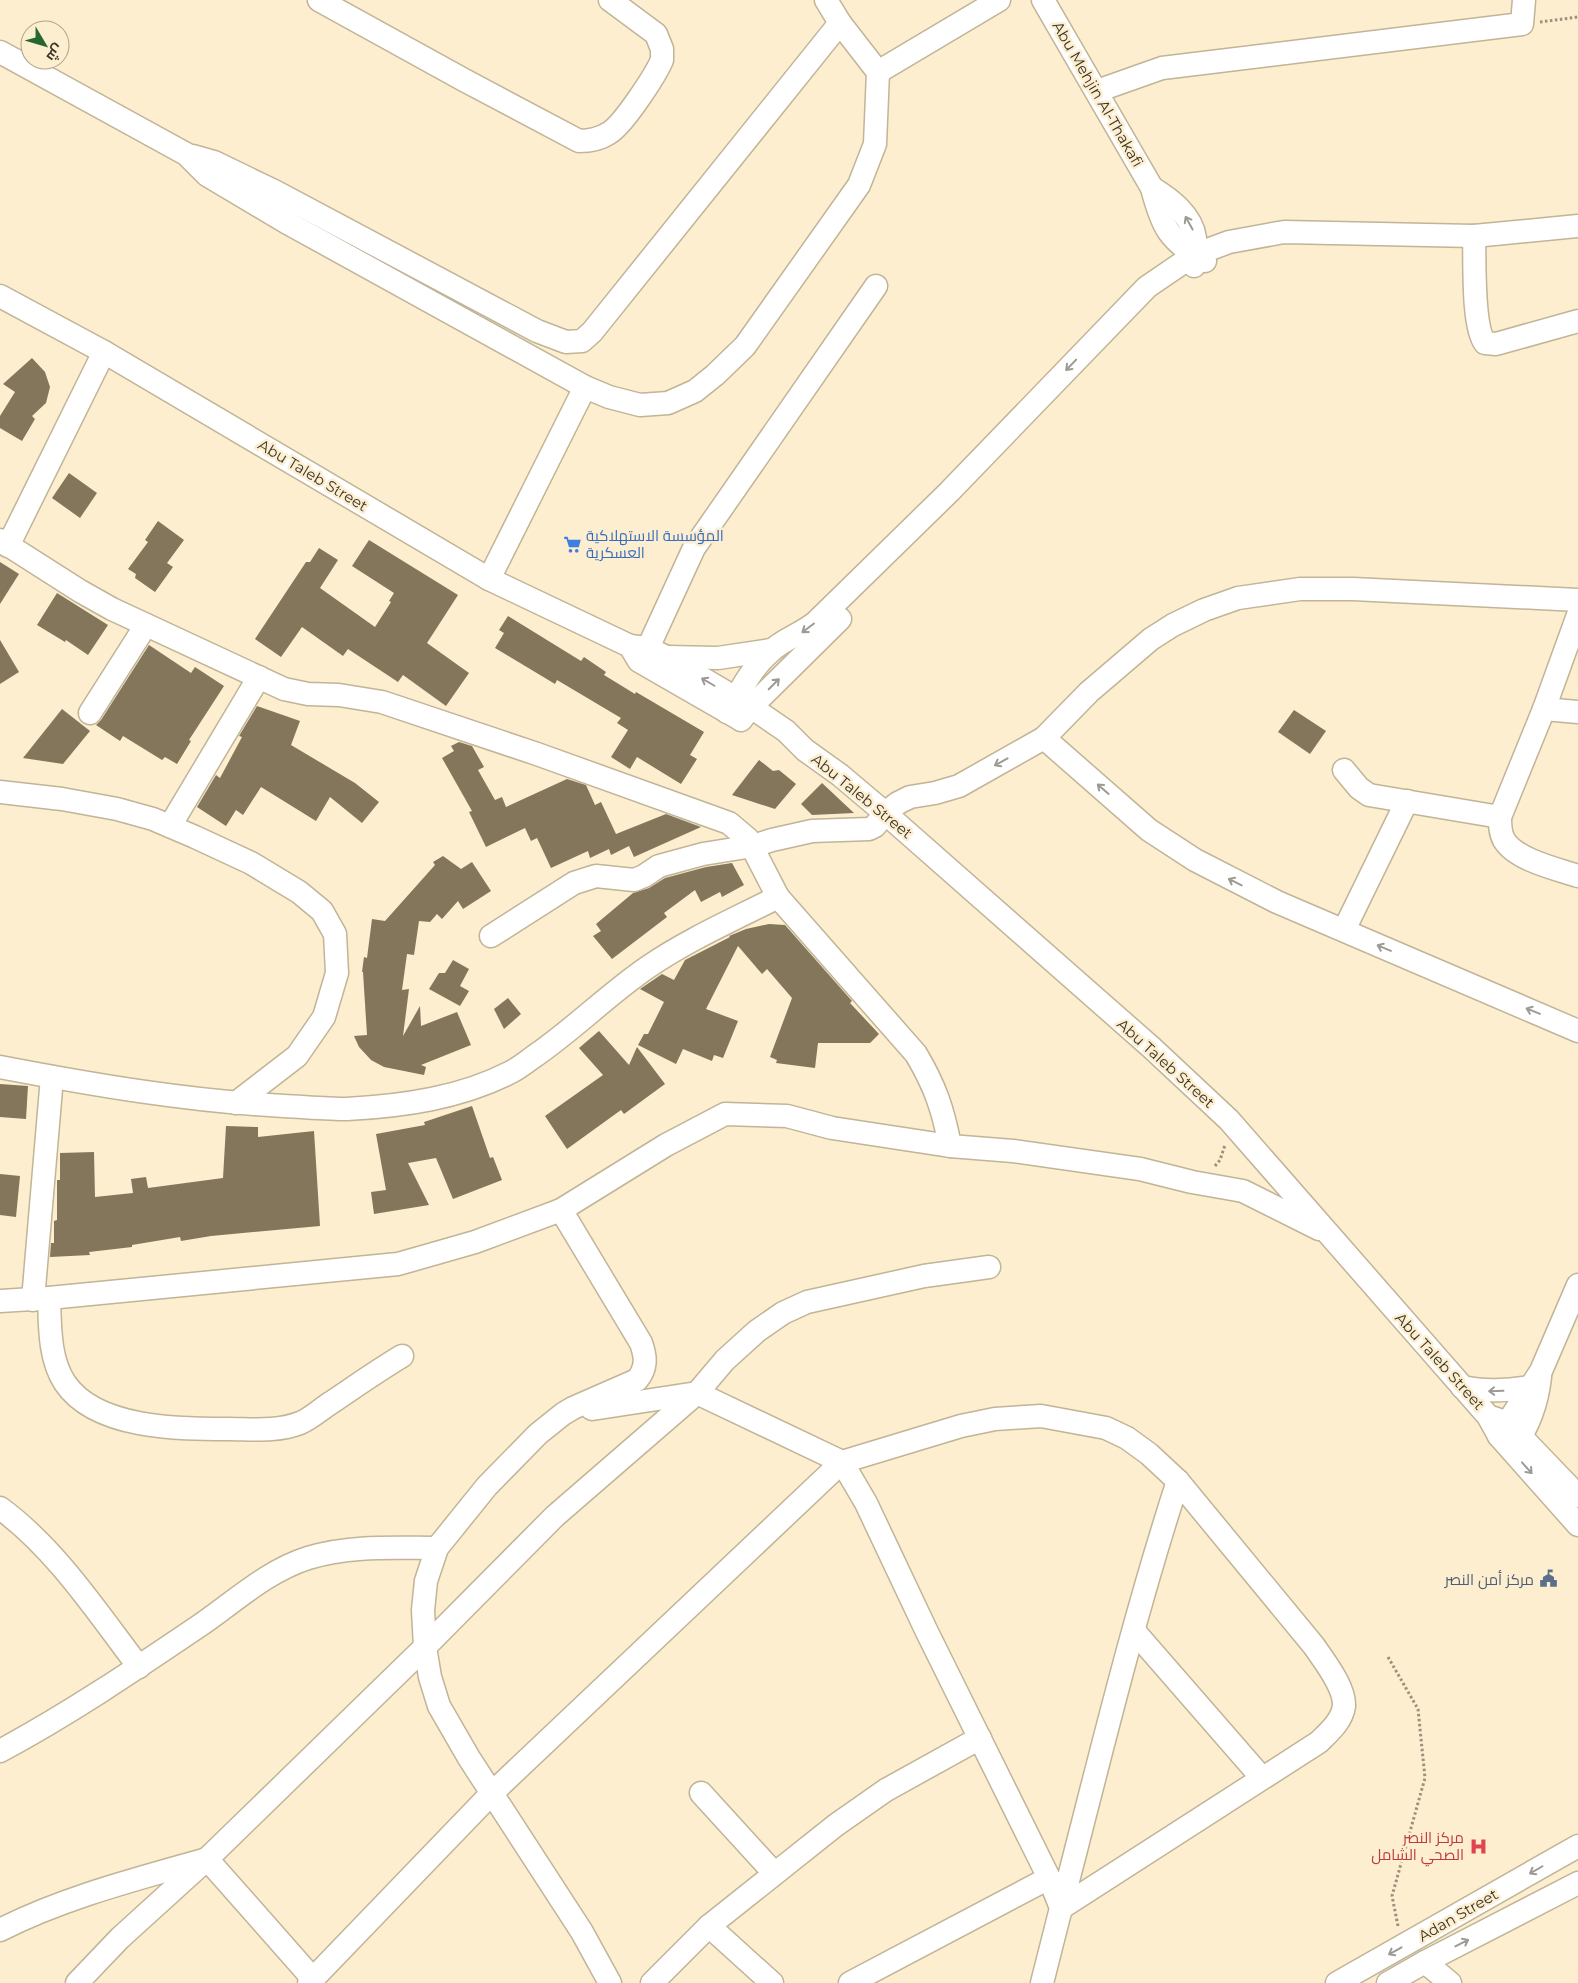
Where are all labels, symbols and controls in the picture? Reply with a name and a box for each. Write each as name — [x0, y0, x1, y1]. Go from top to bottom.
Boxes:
street label: Abu Mehjin Al-Thakafi — [1048, 18, 1148, 170]
north arrow — [20, 20, 70, 70]
text: ش — [43, 40, 68, 66]
one-way arrow — [1184, 216, 1194, 231]
one-way arrow — [1065, 359, 1077, 371]
street label: Abu Taleb Street — [255, 435, 371, 515]
place label: المؤسسة الاستهلاكية العسكرية — [586, 526, 724, 562]
supermarket icon: المؤسسة الاستهلاكية العسكرية — [562, 534, 582, 554]
one-way arrow — [801, 623, 815, 633]
one-way arrow — [702, 677, 716, 687]
one-way arrow — [768, 678, 780, 690]
street label: Abu Taleb Street — [808, 749, 916, 843]
one-way arrow — [994, 757, 1009, 767]
one-way arrow — [1096, 783, 1109, 795]
one-way arrow — [1228, 877, 1243, 887]
one-way arrow — [1377, 942, 1392, 952]
one-way arrow — [1526, 1006, 1541, 1016]
street label: Abu Taleb Street — [1113, 1014, 1219, 1112]
street label: Abu Taleb Street — [1391, 1308, 1489, 1414]
one-way arrow — [1488, 1386, 1504, 1396]
one-way arrow — [1521, 1462, 1533, 1475]
public building icon: مركز أمن النصر — [1538, 1569, 1558, 1589]
place label: مركز أمن النصر — [1444, 1570, 1534, 1590]
place label: مركز النصر الصحي الشامل — [1371, 1828, 1464, 1867]
hospital icon: مركز النصر الصحي الشامل — [1468, 1836, 1488, 1856]
one-way arrow — [1528, 1865, 1543, 1875]
street label: Adan Street — [1415, 1884, 1501, 1946]
one-way arrow — [1454, 1938, 1469, 1947]
one-way arrow — [1388, 1946, 1402, 1956]

